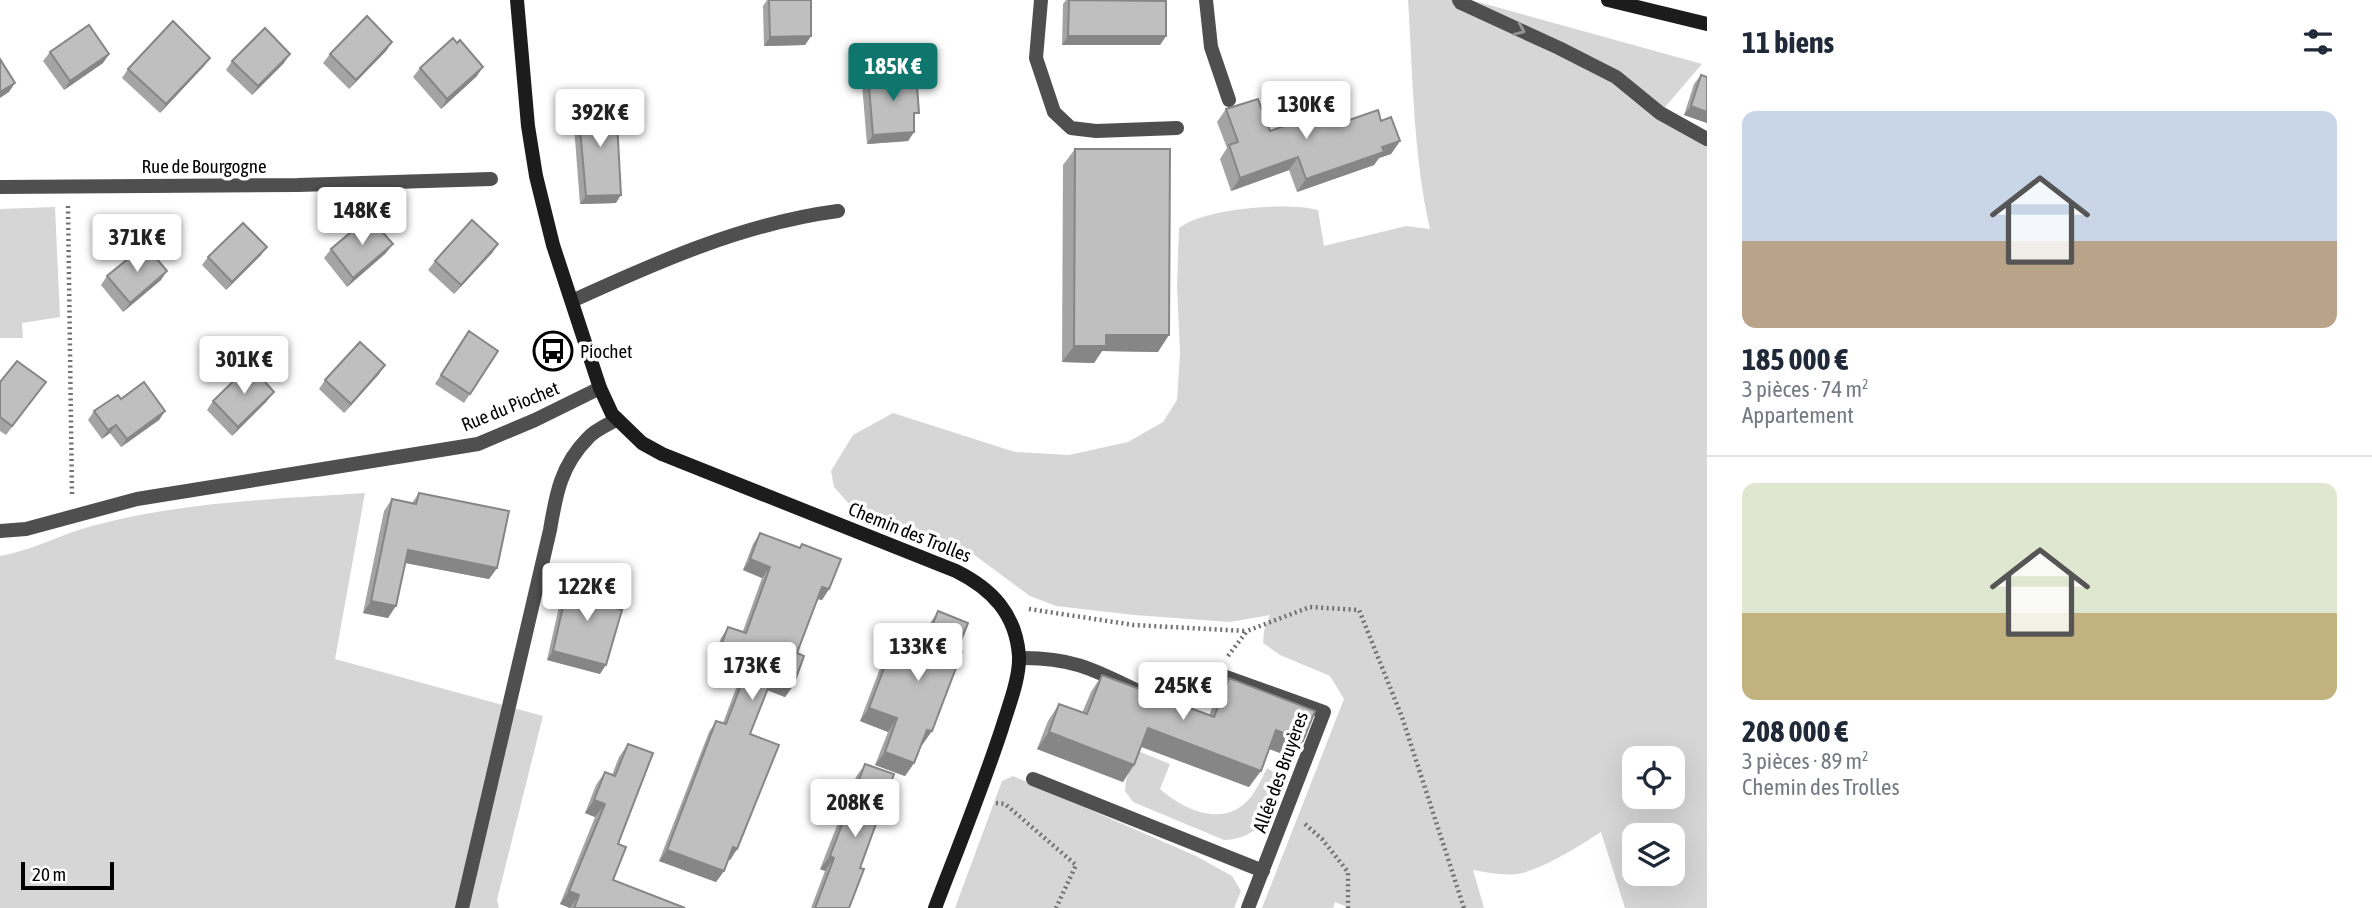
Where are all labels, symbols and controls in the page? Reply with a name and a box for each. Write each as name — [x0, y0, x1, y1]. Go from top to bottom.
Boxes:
one-way arrow — [1513, 22, 1525, 36]
icon: filters — [2299, 23, 2337, 61]
text: 11 biens — [1742, 25, 1834, 59]
pin: 185K € — [836, 43, 950, 103]
text: 185K € — [864, 53, 922, 79]
pin: 130K € — [1249, 82, 1363, 141]
pin: 392K € — [543, 90, 657, 149]
text: 130K € — [1277, 91, 1335, 117]
text: 392K € — [571, 99, 629, 125]
street label: Rue de Bourgogne — [141, 155, 267, 177]
icon: home — [1977, 157, 2103, 283]
pin: 148K € — [305, 188, 419, 247]
text: 148K € — [333, 197, 391, 223]
pin: 371K € — [80, 215, 194, 274]
text: 371K € — [108, 224, 166, 250]
bus stop icon: Piochet — [532, 330, 574, 372]
pin: 301K € — [187, 336, 301, 396]
place label: Piochet — [580, 340, 633, 362]
text: 185 000 € — [1742, 342, 1848, 376]
text: 301K € — [215, 346, 273, 372]
street label: Rue du Piochet — [458, 376, 562, 436]
text: 3 pièces · 74 m² — [1742, 376, 1869, 402]
text: Appartement — [1742, 402, 1854, 428]
street label: Chemin des Trolles — [846, 497, 975, 567]
icon: home — [1977, 529, 2103, 655]
pin: 122K € — [530, 564, 644, 623]
text: 122K € — [558, 573, 616, 599]
pin: 133K € — [861, 624, 975, 683]
text: 133K € — [889, 633, 947, 659]
pin: 173K € — [695, 642, 809, 702]
text: 173K € — [723, 652, 781, 678]
pin: 245K € — [1126, 662, 1240, 722]
text: 245K € — [1154, 672, 1212, 698]
street label: Allée des Bruyères — [1248, 708, 1312, 835]
text: 208 000 € — [1742, 714, 1848, 748]
map controls — [1622, 746, 1685, 886]
button: locate — [1622, 746, 1685, 809]
text: 3 pièces · 89 m² — [1742, 748, 1869, 774]
text: Chemin des Trolles — [1742, 774, 1900, 800]
pin: 208K € — [798, 780, 912, 839]
text: 208K € — [826, 789, 884, 815]
button: layers — [1622, 823, 1685, 886]
scale bar — [21, 859, 114, 891]
text: 20 m — [32, 863, 66, 885]

